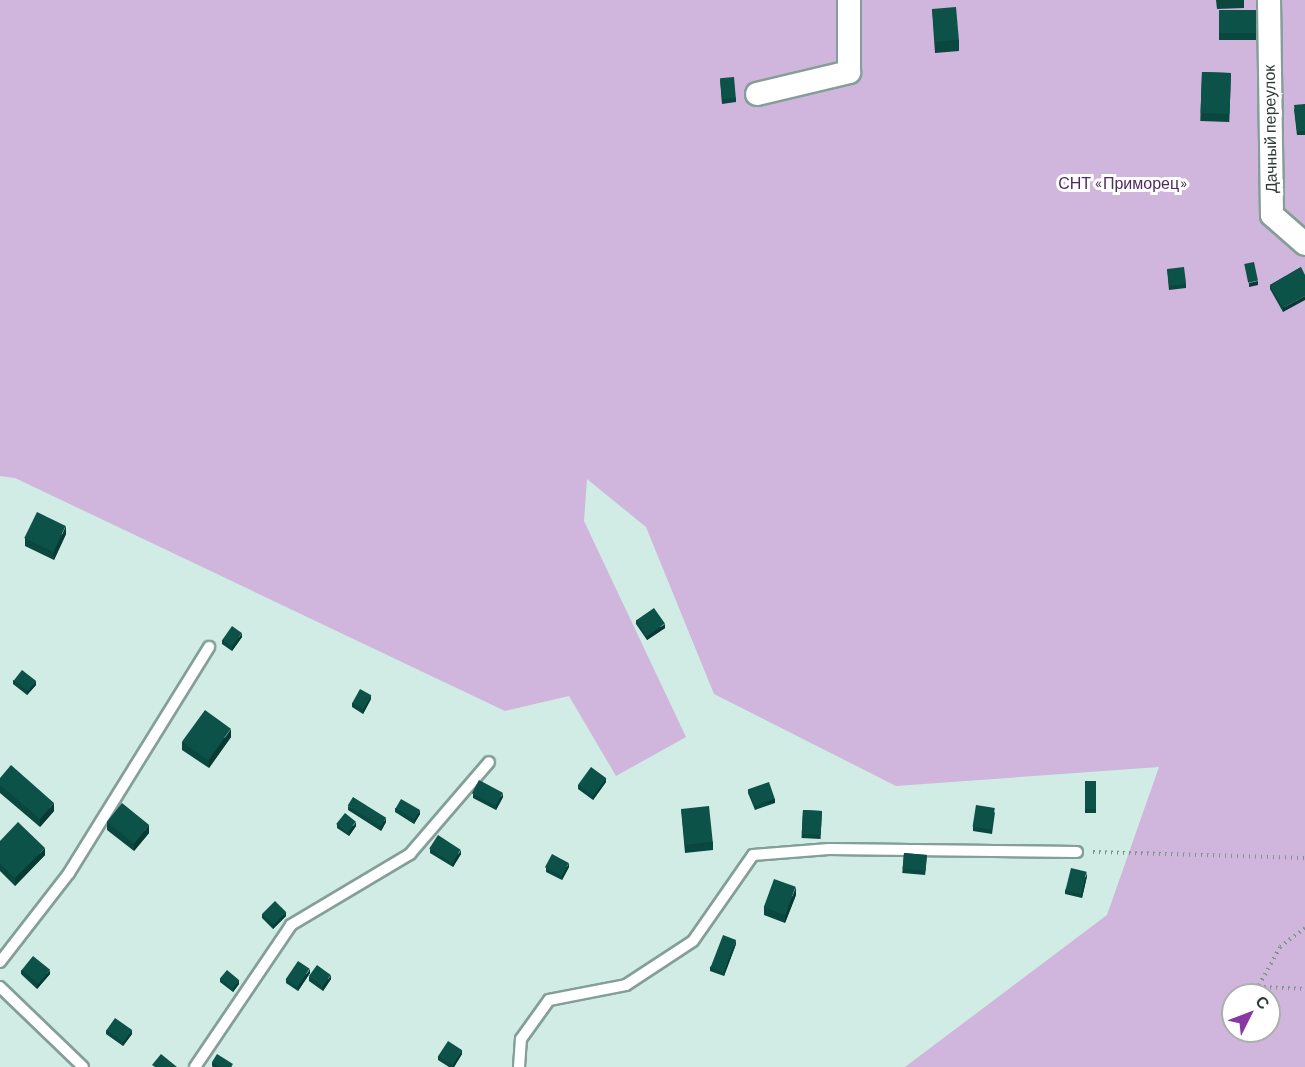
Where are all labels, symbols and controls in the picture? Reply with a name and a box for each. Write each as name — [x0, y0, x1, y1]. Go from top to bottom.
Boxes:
street label: Дачный переулок — [1259, 65, 1281, 193]
park label: СНТ «Приморец» — [1058, 173, 1188, 193]
north arrow — [1221, 983, 1281, 1043]
text: С — [1252, 991, 1274, 1013]

